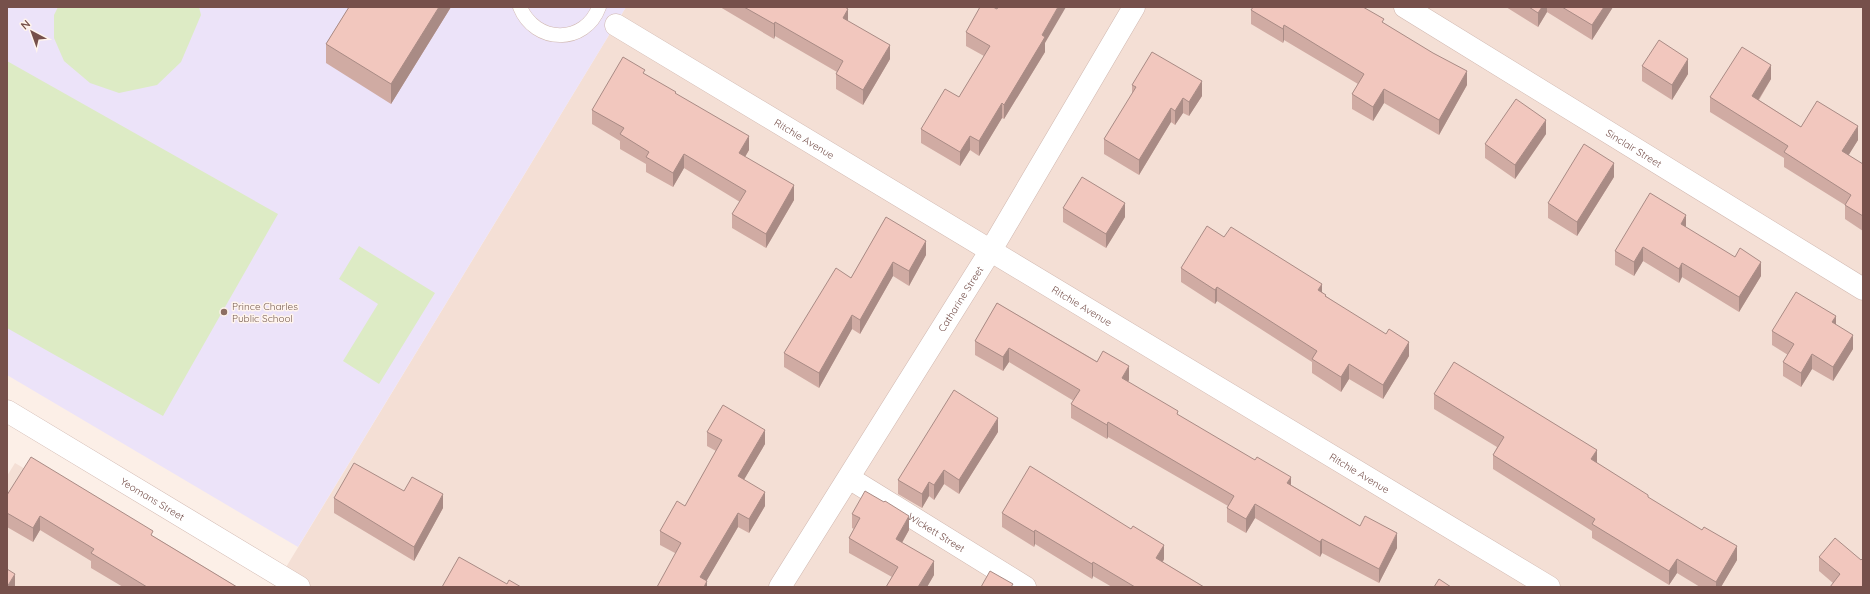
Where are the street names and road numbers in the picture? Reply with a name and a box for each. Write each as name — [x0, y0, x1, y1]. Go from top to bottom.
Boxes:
street label: Ritchie Avenue — [772, 115, 837, 162]
street label: Sinclair Street — [1604, 126, 1665, 170]
street label: Catharine Street — [935, 263, 986, 334]
street label: Ritchie Avenue — [1050, 283, 1115, 329]
street label: Ritchie Avenue — [1327, 450, 1392, 496]
street label: Yeomans Street — [118, 474, 188, 523]
street label: Wickett Street — [906, 510, 968, 555]

